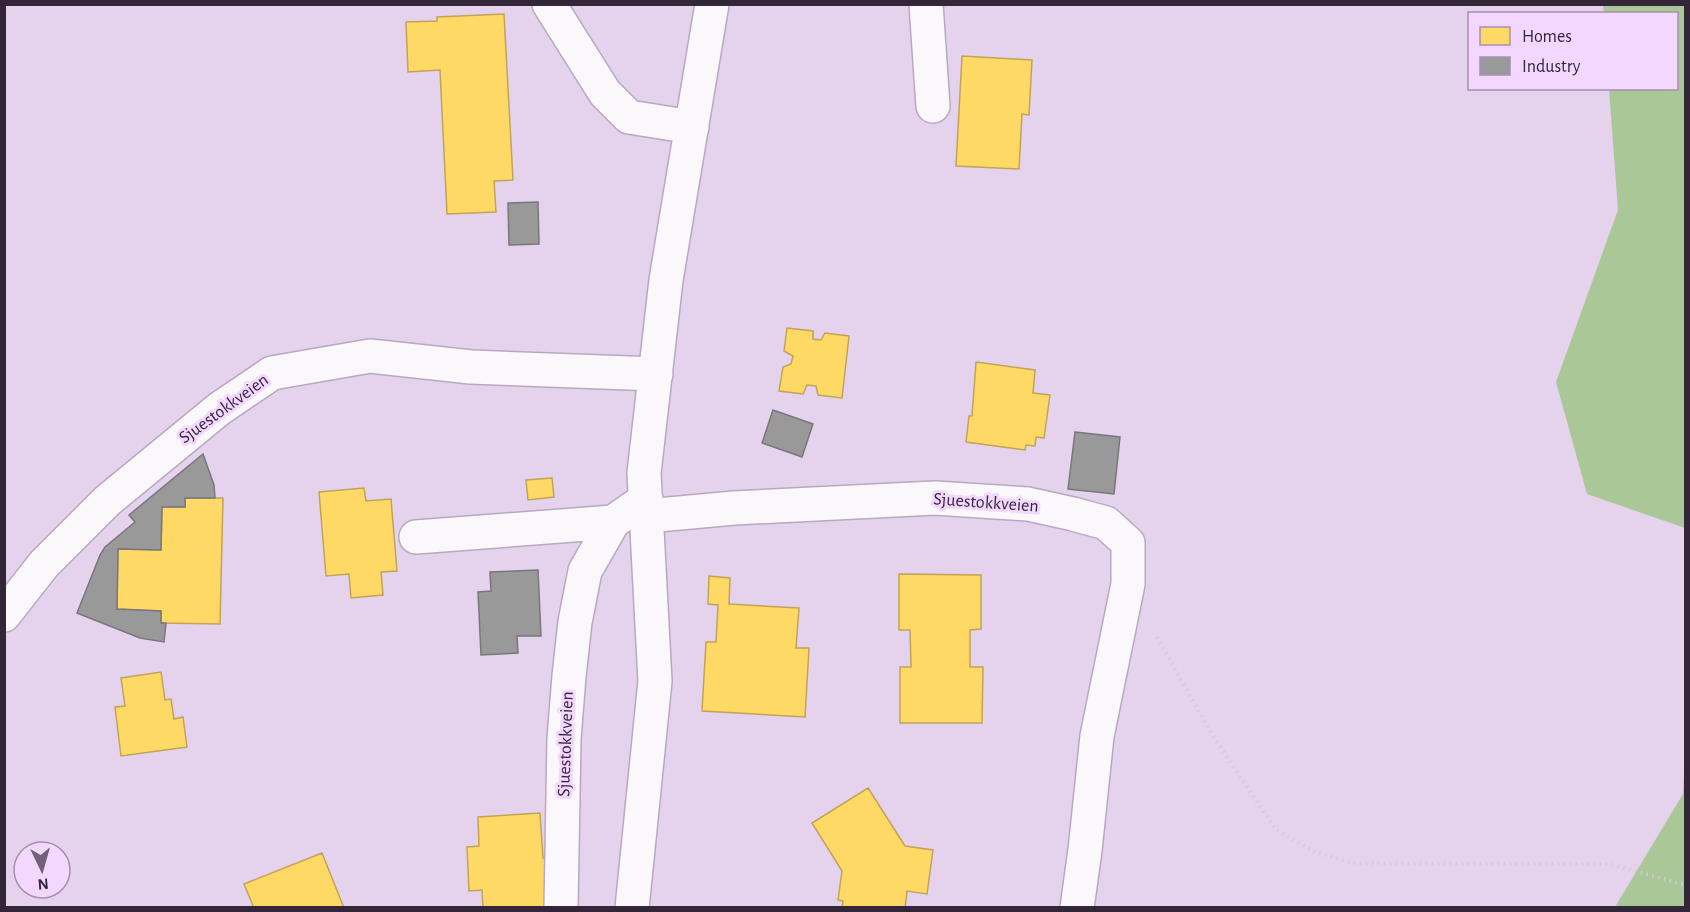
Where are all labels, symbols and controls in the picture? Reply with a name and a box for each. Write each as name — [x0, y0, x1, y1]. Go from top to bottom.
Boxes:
legend — [1468, 12, 1678, 90]
text: Homes — [1522, 28, 1572, 46]
text: Industry — [1522, 58, 1581, 76]
street label: Sjuestokkveien — [176, 371, 272, 447]
street label: Sjuestokkveien — [933, 490, 1039, 516]
street label: Sjuestokkveien — [555, 691, 577, 797]
north arrow — [12, 840, 72, 900]
text: N — [37, 875, 49, 892]

